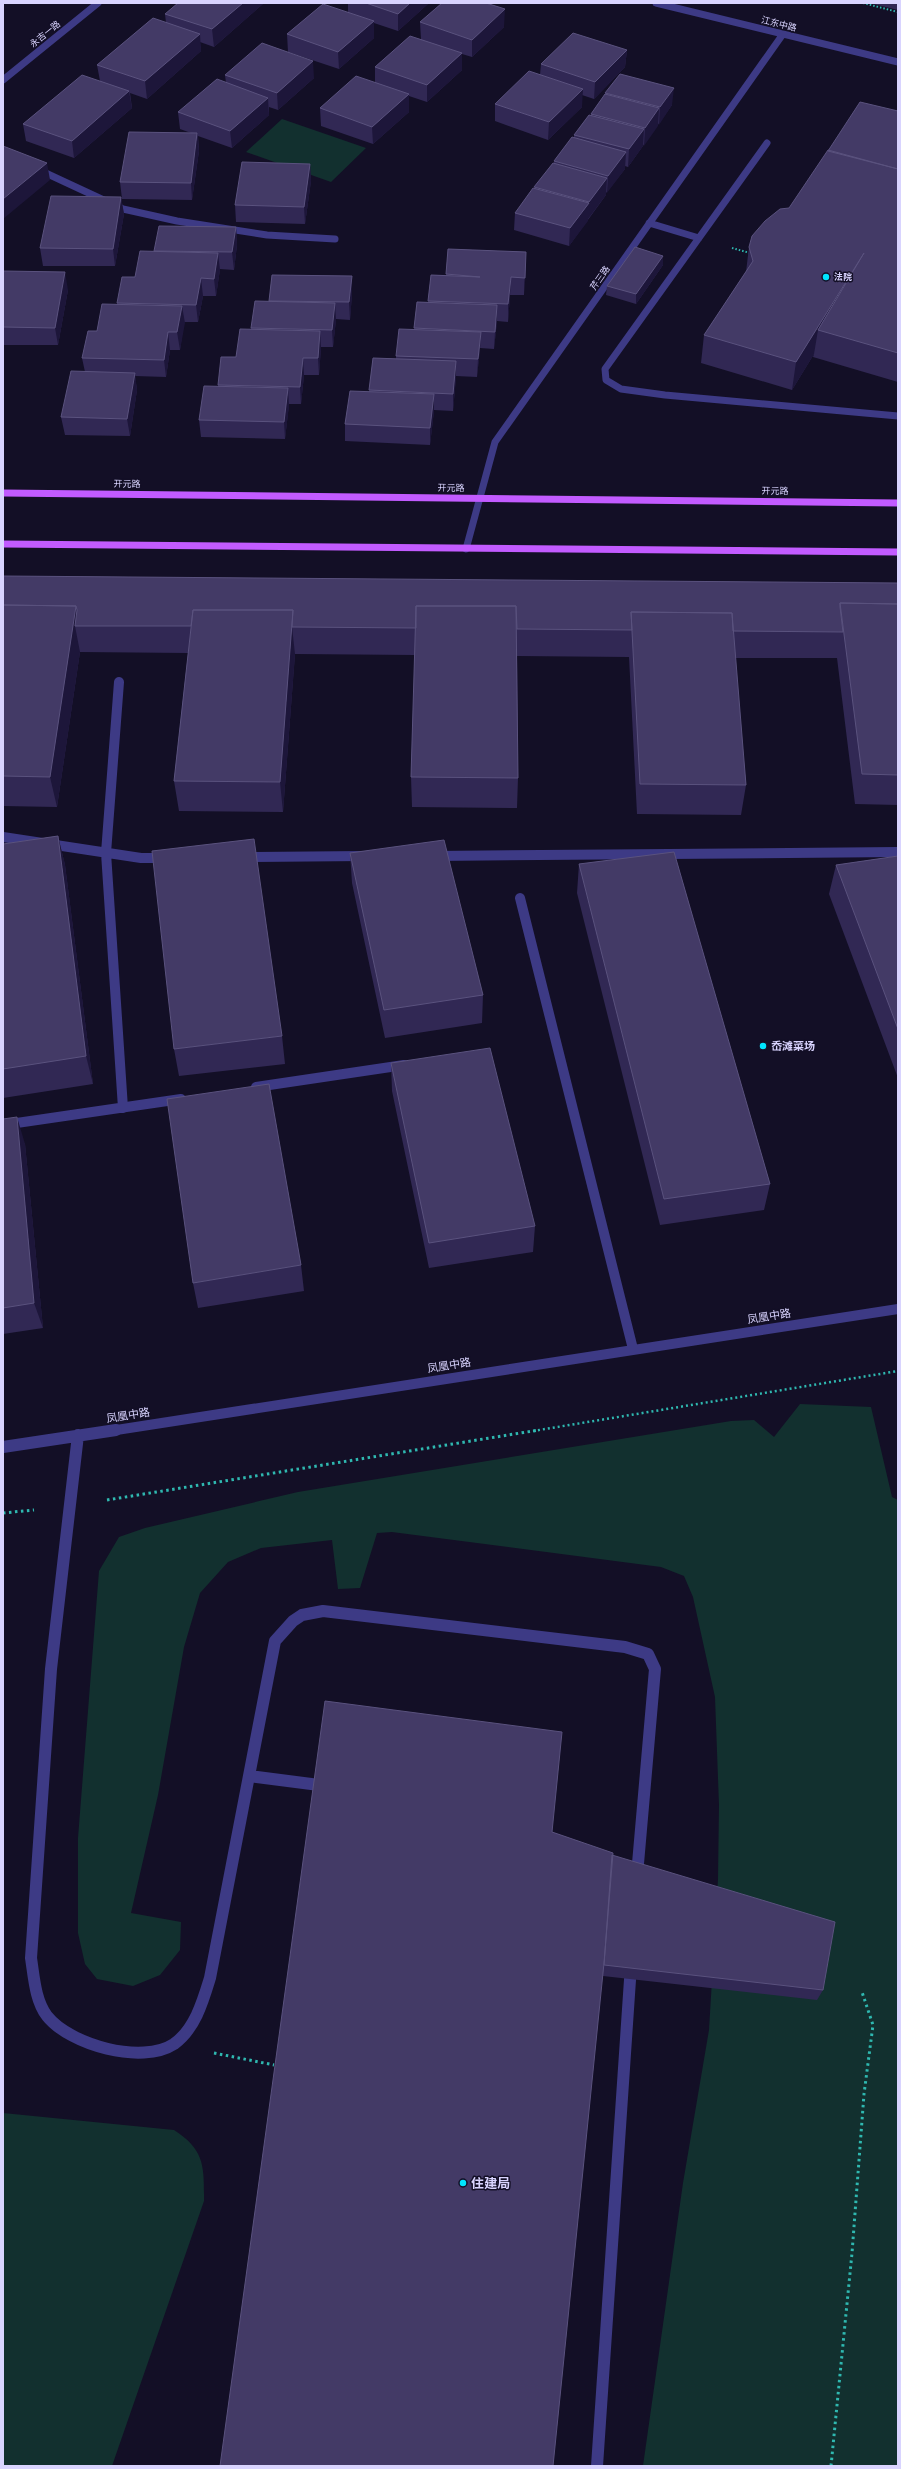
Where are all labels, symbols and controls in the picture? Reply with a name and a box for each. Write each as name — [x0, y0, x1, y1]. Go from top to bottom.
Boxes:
street label: 江东中路 — [760, 14, 798, 33]
street label: 永吉一路 — [27, 18, 62, 49]
street label: 芹三路 — [587, 263, 612, 292]
place label: 法院 — [834, 271, 852, 282]
marker: 法院 — [821, 272, 831, 282]
street label: 开元路 — [113, 478, 141, 489]
street label: 开元路 — [437, 482, 465, 493]
street label: 开元路 — [761, 485, 789, 496]
place label: 岙滩菜场 — [771, 1039, 815, 1052]
marker: 岙滩菜场 — [758, 1041, 768, 1051]
street label: 凤凰中路 — [746, 1306, 792, 1325]
street label: 凤凰中路 — [426, 1355, 472, 1374]
street label: 凤凰中路 — [105, 1405, 151, 1424]
place label: 住建局 — [471, 2175, 510, 2191]
marker: 住建局 — [458, 2178, 468, 2188]

